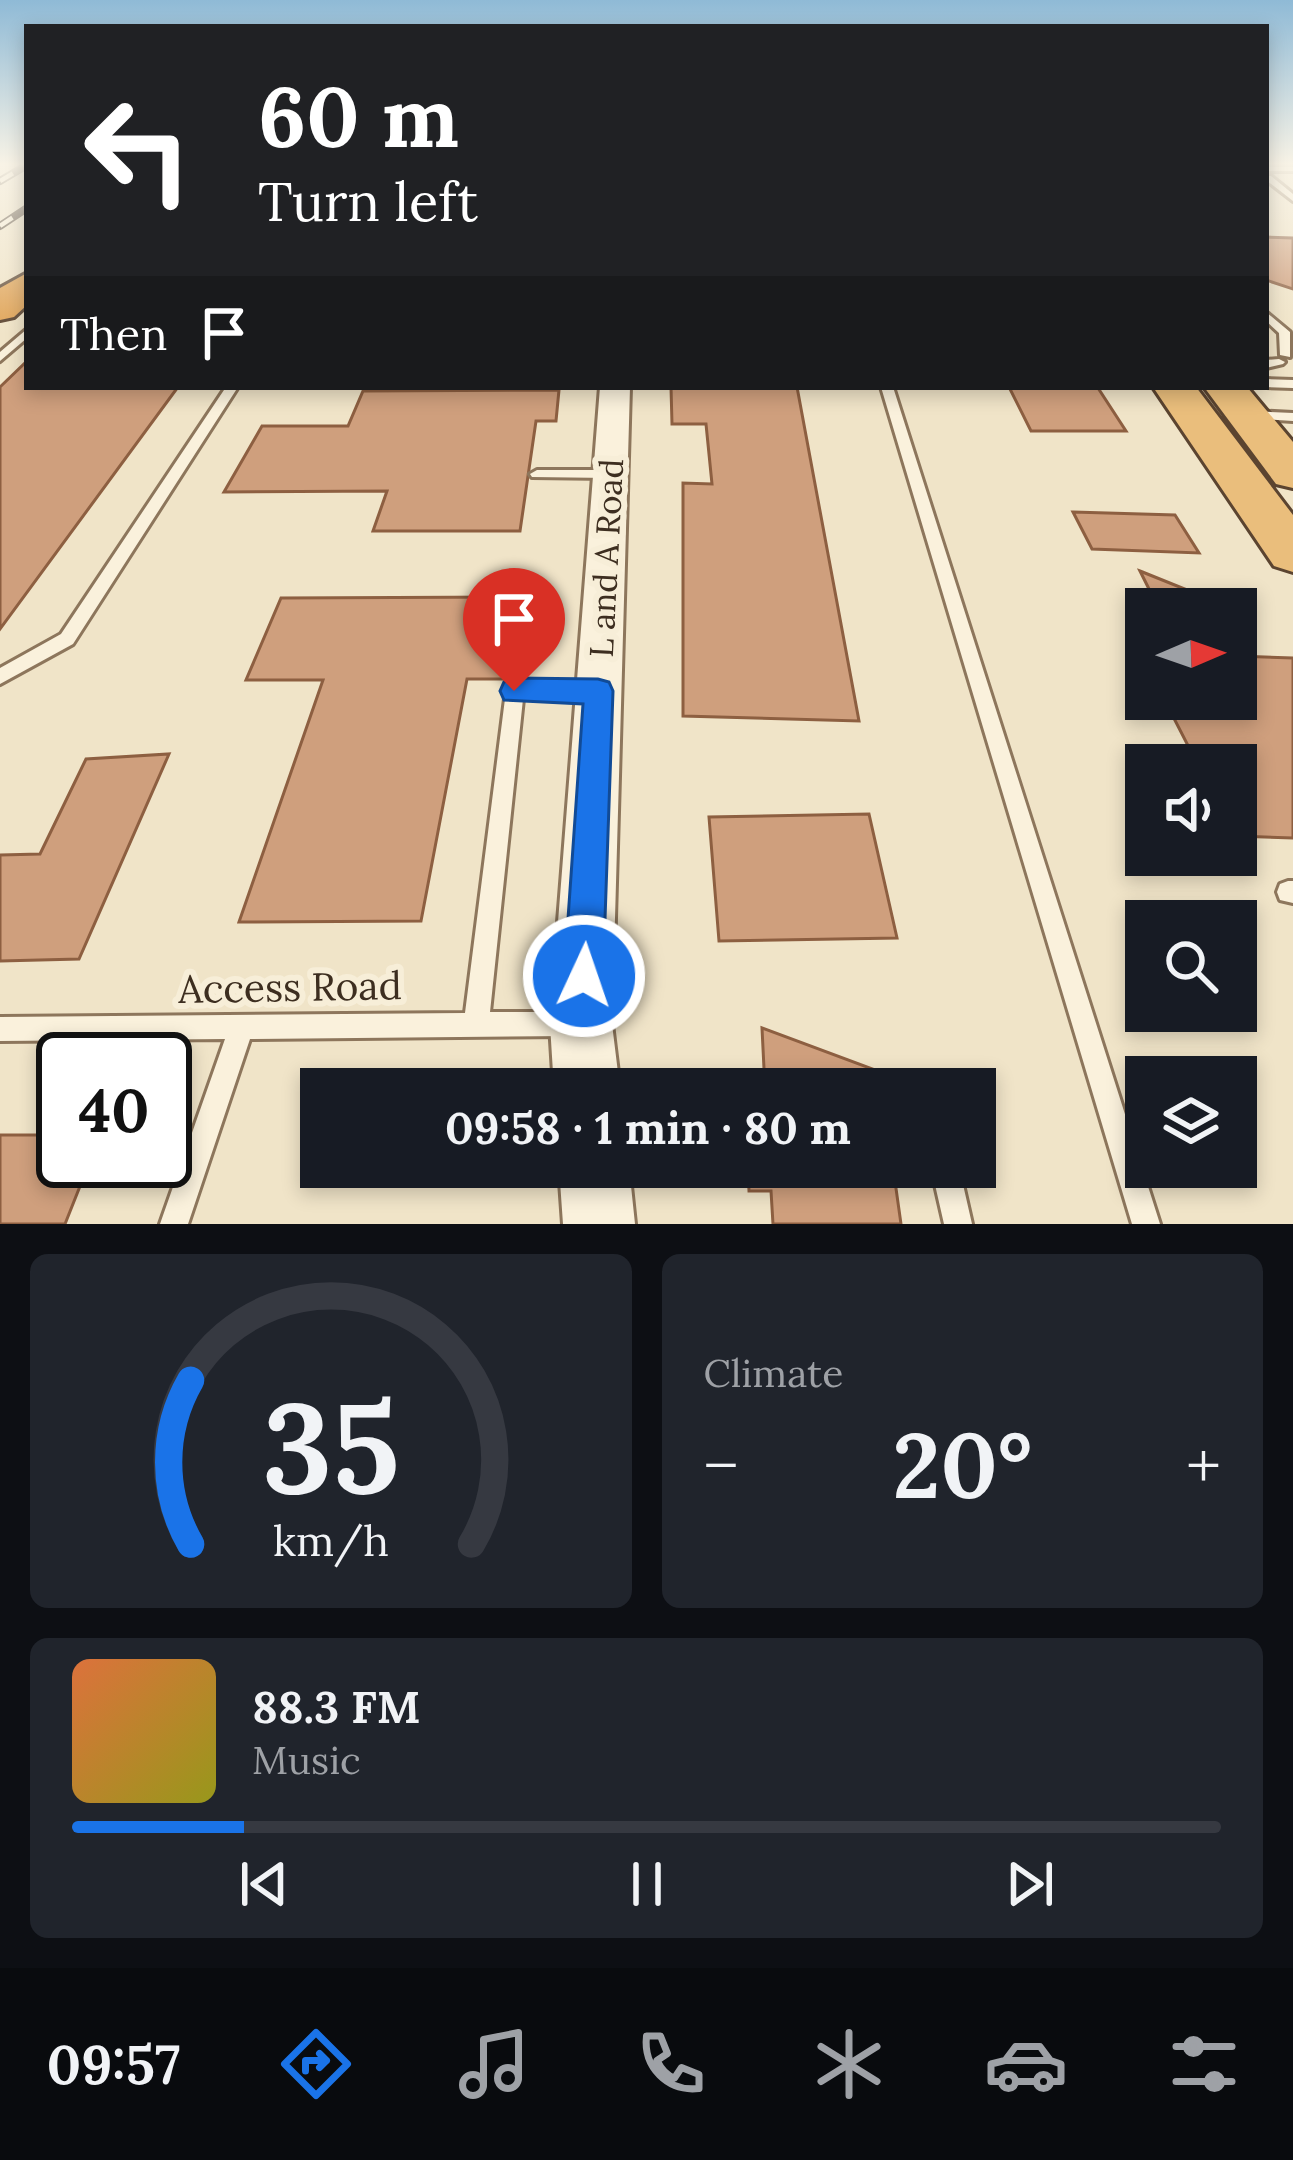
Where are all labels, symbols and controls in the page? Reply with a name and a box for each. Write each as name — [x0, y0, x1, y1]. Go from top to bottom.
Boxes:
text: 60 m — [258, 62, 459, 170]
icon: left — [60, 72, 216, 228]
text: Turn left — [258, 167, 478, 236]
icon: arrive — [191, 300, 257, 366]
text: Then — [60, 305, 167, 362]
street label: L and A Road — [580, 457, 632, 659]
pin — [463, 568, 565, 691]
icon: arrive — [481, 586, 547, 652]
north arrow — [1125, 588, 1257, 720]
map controls — [1125, 588, 1257, 1188]
button: sound — [1125, 744, 1257, 876]
button: search — [1125, 900, 1257, 1032]
position arrow — [521, 913, 647, 1039]
street label: Access Road — [177, 960, 402, 1014]
speed limit sign: 40 — [36, 1032, 192, 1188]
button: layers — [1125, 1056, 1257, 1188]
text: 09:58 · 1 min · 80 m — [445, 1099, 851, 1156]
text: Climate — [704, 1348, 843, 1398]
text: 35 — [262, 1367, 399, 1527]
text: 20° — [892, 1407, 1032, 1523]
text: − — [704, 1423, 738, 1507]
text: + — [1186, 1423, 1221, 1507]
text: km/h — [273, 1513, 389, 1568]
text: 88.3 FM — [252, 1678, 420, 1735]
text: Music — [252, 1735, 361, 1785]
icon: previous — [231, 1851, 297, 1917]
icon: pause — [614, 1851, 680, 1917]
icon: next — [997, 1851, 1063, 1917]
icon: directions — [274, 2022, 358, 2106]
icon: music — [452, 2022, 536, 2106]
icon: phone — [629, 2022, 713, 2106]
icon: climate — [807, 2022, 891, 2106]
icon: car — [984, 2022, 1068, 2106]
icon: filters — [1162, 2022, 1246, 2106]
text: 09:57 — [47, 2030, 180, 2099]

